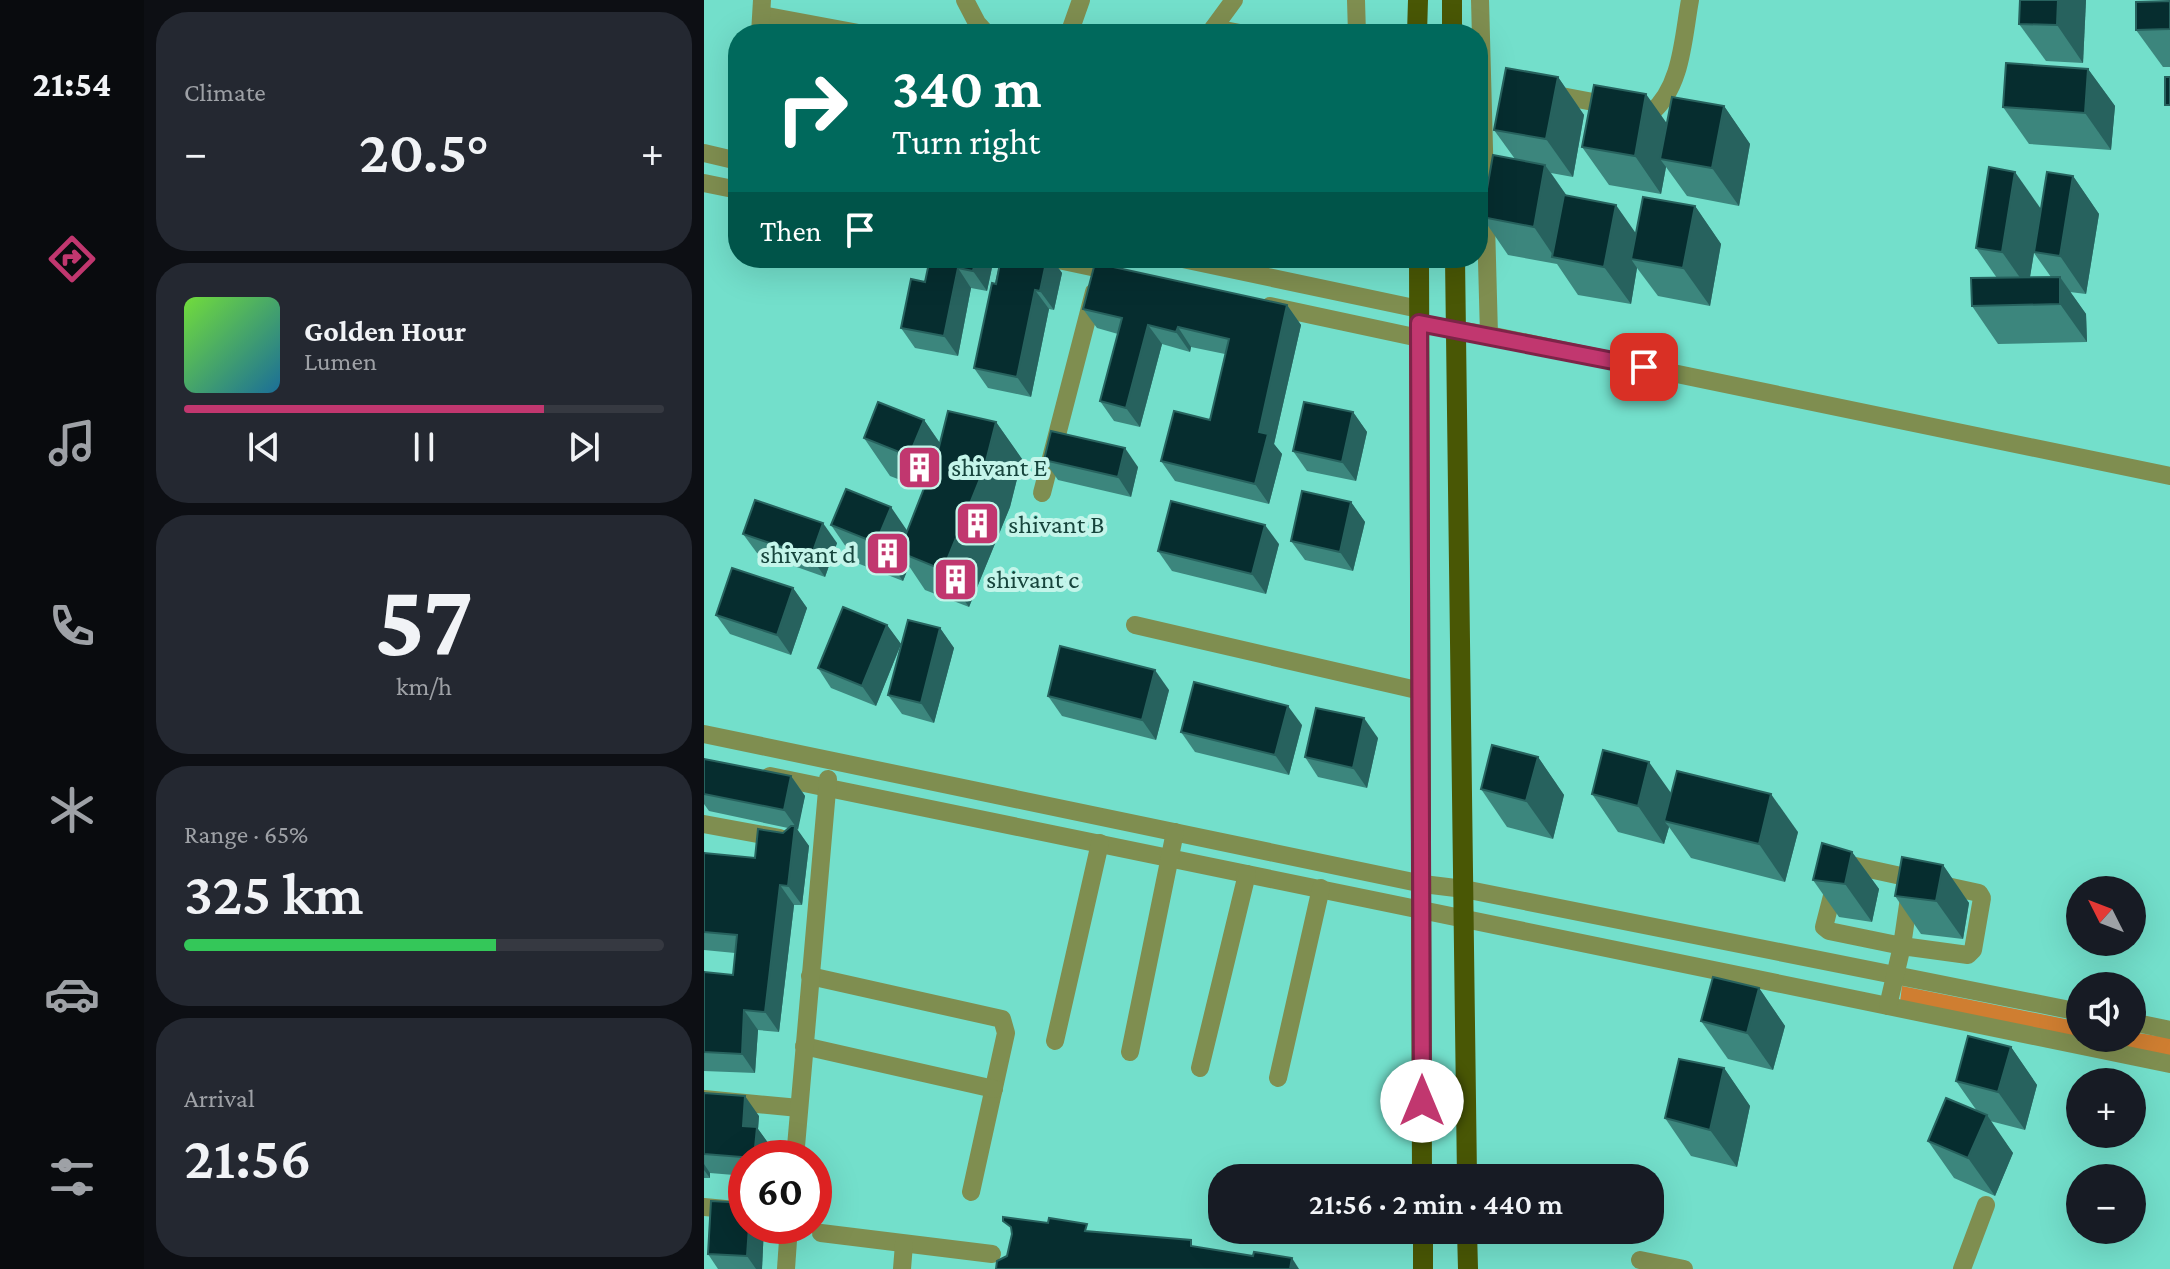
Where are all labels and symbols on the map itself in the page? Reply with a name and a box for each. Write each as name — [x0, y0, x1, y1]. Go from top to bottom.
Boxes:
pin — [1610, 333, 1678, 401]
building icon: shivant E — [896, 443, 944, 491]
place label: shivant E — [951, 453, 1047, 482]
building icon: shivant B — [953, 500, 1001, 548]
place label: shivant B — [1008, 510, 1104, 539]
building icon: shivant d — [863, 530, 911, 578]
place label: shivant d — [760, 540, 856, 569]
building icon: shivant c — [931, 555, 979, 603]
place label: shivant c — [986, 565, 1079, 594]
north arrow — [2066, 876, 2146, 956]
position arrow — [1380, 1059, 1464, 1143]
speed limit sign: 60 — [728, 1140, 832, 1244]

